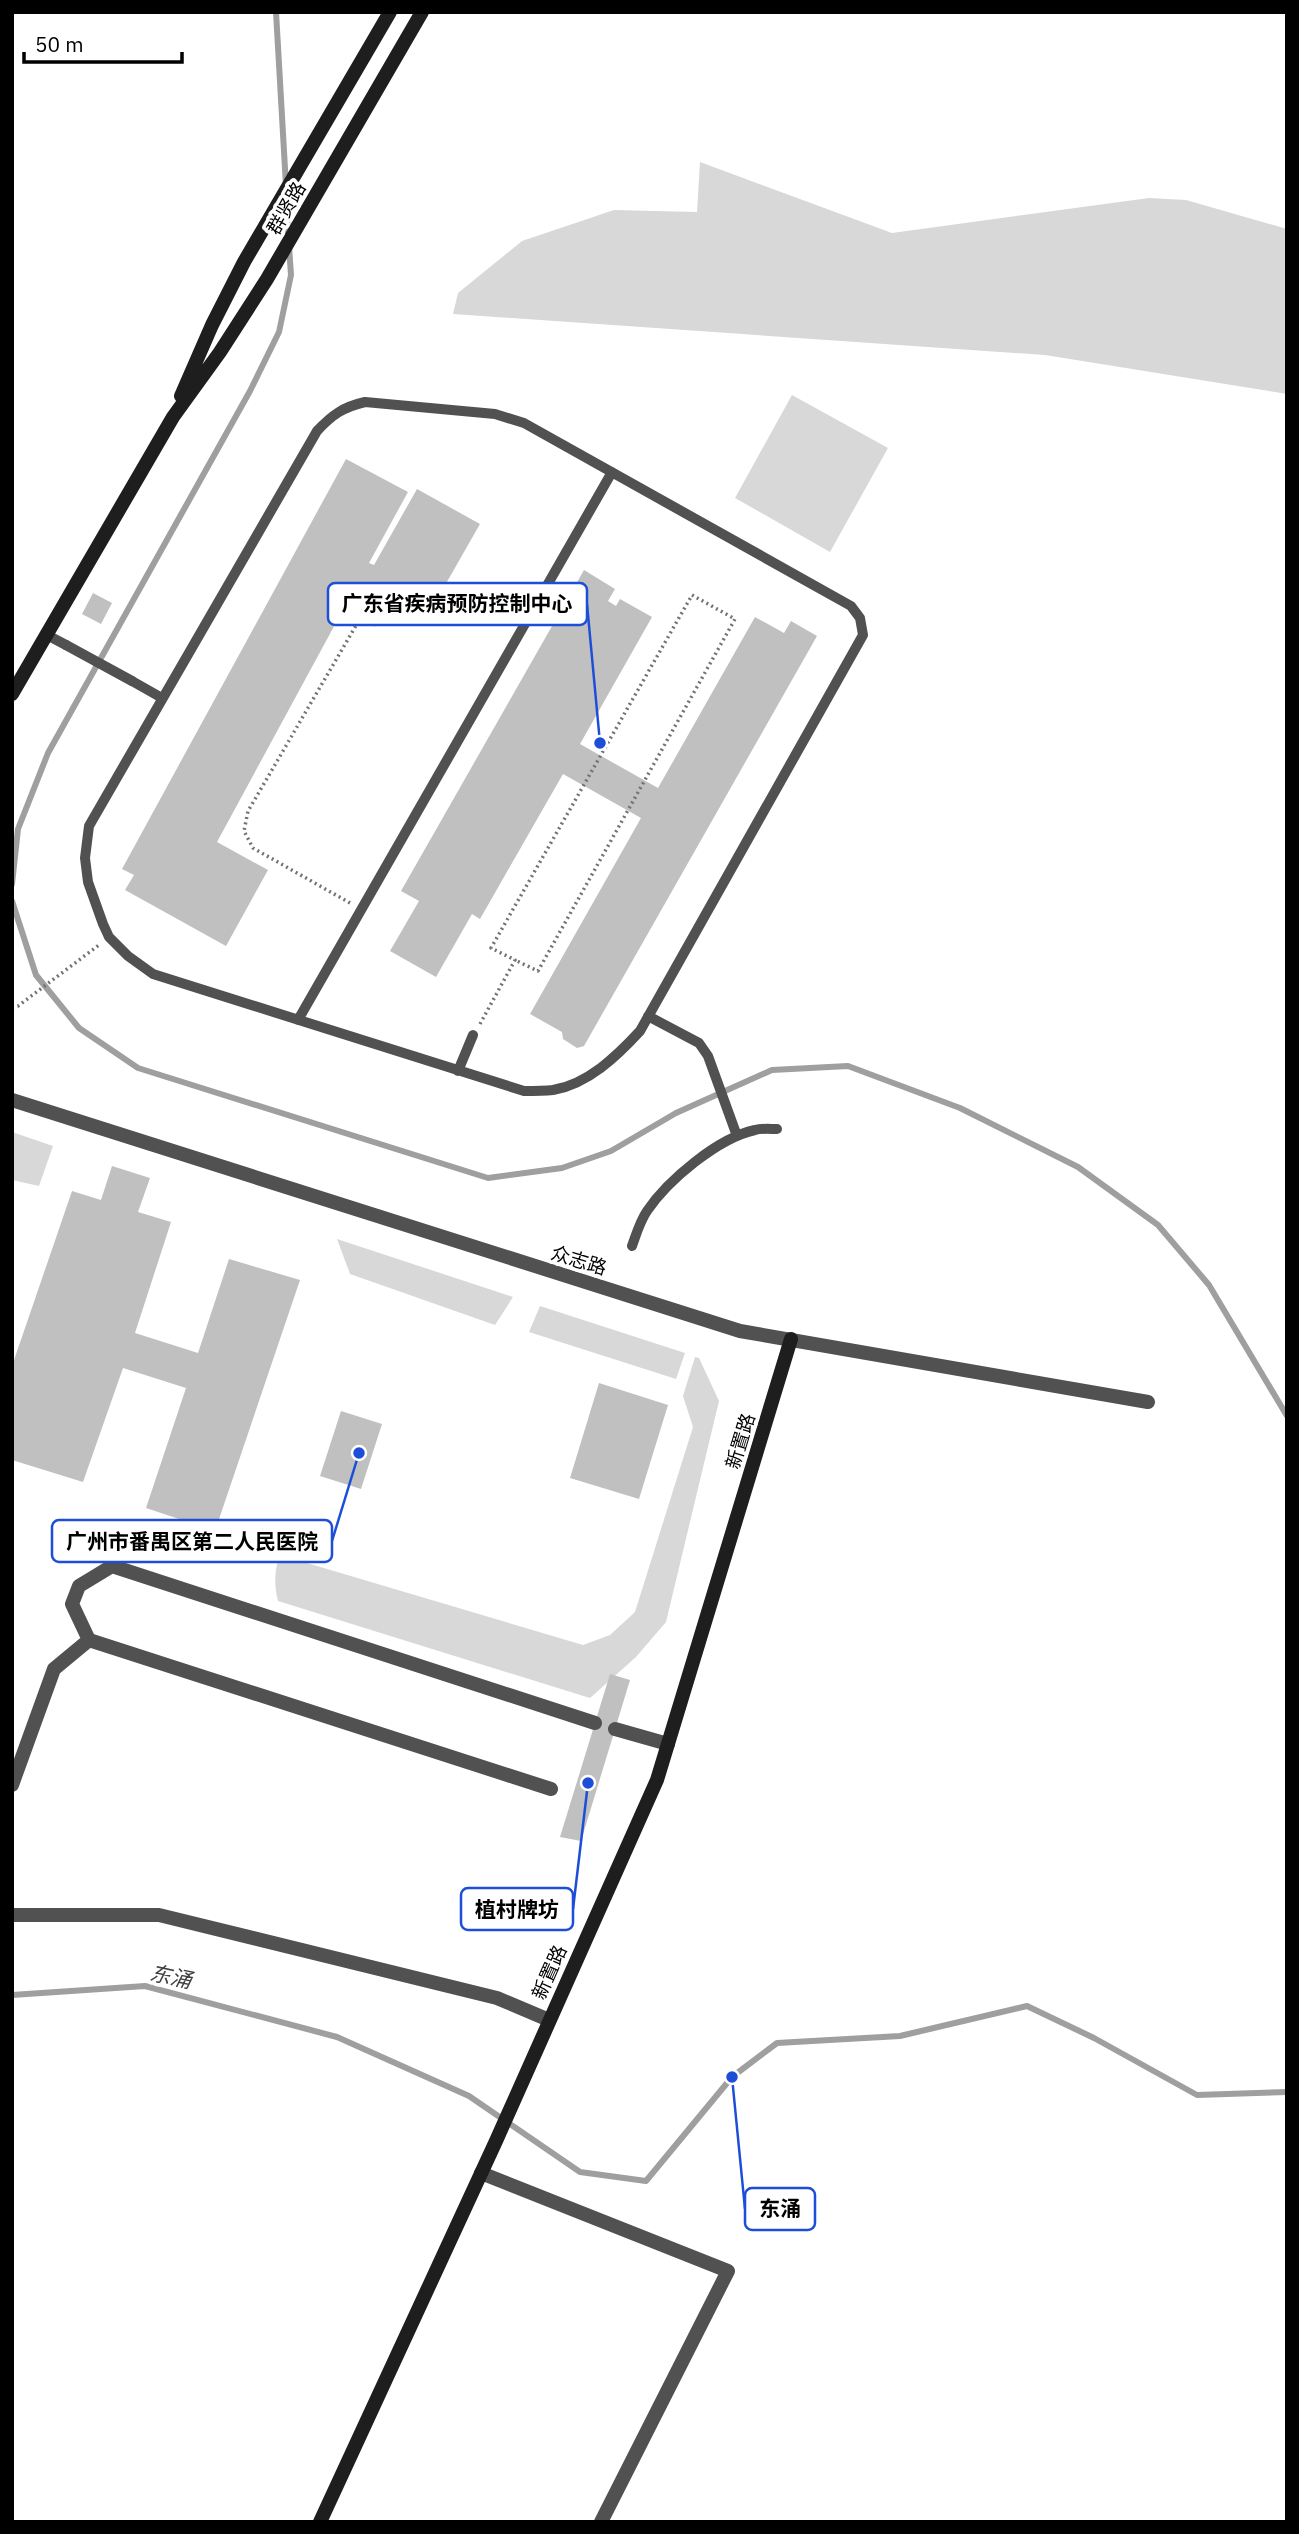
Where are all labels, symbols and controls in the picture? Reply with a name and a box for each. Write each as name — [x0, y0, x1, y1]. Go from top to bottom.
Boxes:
scale bar — [24, 21, 182, 65]
text: 50 m — [35, 30, 84, 58]
street label: 群贤路 — [261, 177, 311, 239]
callout: 广东省疾病预防控制中心 — [328, 583, 587, 625]
text: 广东省疾病预防控制中心 — [342, 589, 573, 617]
street label: 众志路 — [548, 1240, 610, 1280]
street label: 新置路 — [720, 1410, 760, 1472]
callout: 广州市番禺区第二人民医院 — [52, 1520, 332, 1562]
text: 广州市番禺区第二人民医院 — [66, 1527, 318, 1555]
callout: 植村牌坊 — [461, 1888, 573, 1930]
text: 植村牌坊 — [475, 1895, 559, 1923]
street label: 新置路 — [526, 1941, 572, 2003]
water label: 东涌 — [148, 1958, 196, 1994]
callout: 东涌 — [745, 2188, 815, 2230]
text: 东涌 — [759, 2194, 801, 2222]

